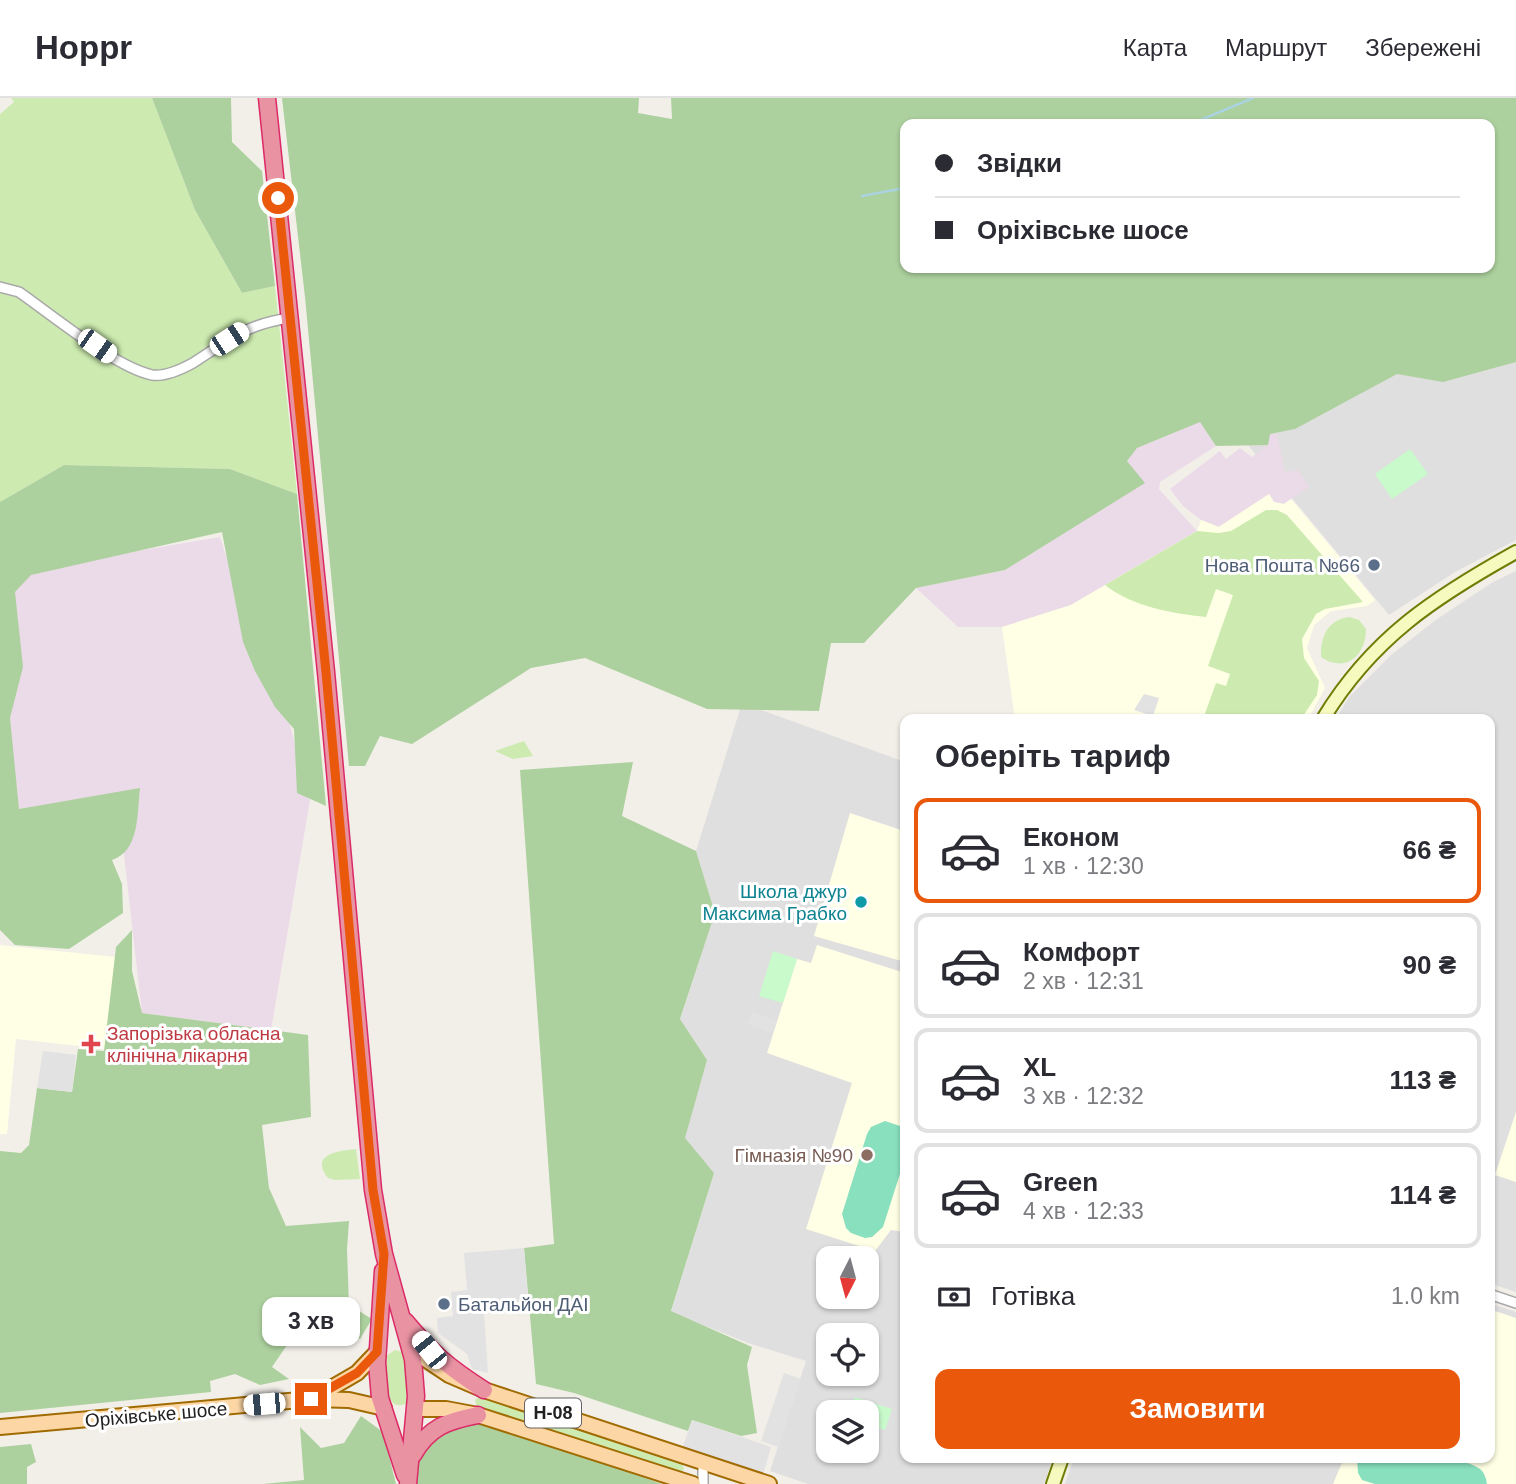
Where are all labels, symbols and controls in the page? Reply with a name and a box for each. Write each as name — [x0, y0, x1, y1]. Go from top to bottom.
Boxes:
text: Hoppr — [35, 29, 132, 66]
text: Карта — [1123, 34, 1187, 61]
text: Маршрут — [1225, 34, 1327, 61]
text: Збережені — [1365, 34, 1481, 61]
text: Звідки — [977, 148, 1062, 178]
route start — [262, 182, 294, 214]
text: Оріхівське шосе — [977, 215, 1189, 245]
car — [206, 319, 253, 359]
car — [74, 325, 121, 367]
place label: Нова Пошта №66 — [1205, 555, 1360, 576]
marker: Нова Пошта №66 — [1366, 557, 1382, 573]
text: Оберіть тариф — [935, 738, 1171, 774]
icon: car — [939, 819, 1002, 882]
text: Економ — [1023, 822, 1119, 852]
text: 66 ₴ — [1403, 835, 1456, 865]
text: 1 хв · 12:30 — [1023, 853, 1144, 879]
place label: Школа джур Максима Грабко — [703, 881, 847, 924]
marker: Школа джур Максима Грабко — [853, 894, 869, 910]
icon: car — [939, 934, 1002, 997]
text: Комфорт — [1023, 937, 1140, 967]
text: 90 ₴ — [1403, 950, 1456, 980]
text: 2 хв · 12:31 — [1023, 968, 1144, 994]
place label: Запорізька обласна клінічна лікарня — [107, 1023, 281, 1066]
marker: Запорізька обласна клінічна лікарня — [81, 1034, 101, 1054]
icon: car — [939, 1049, 1002, 1112]
text: XL — [1023, 1052, 1056, 1082]
text: 113 ₴ — [1389, 1065, 1456, 1095]
text: 3 хв · 12:32 — [1023, 1083, 1144, 1109]
place label: Гімназія №90 — [735, 1145, 853, 1166]
marker: Гімназія №90 — [859, 1147, 875, 1163]
icon: car — [939, 1164, 1002, 1227]
text: Green — [1023, 1167, 1098, 1197]
text: 114 ₴ — [1389, 1180, 1456, 1210]
text: 4 хв · 12:33 — [1023, 1198, 1144, 1224]
north arrow — [816, 1246, 878, 1309]
map controls — [816, 1246, 879, 1463]
icon: cash — [935, 1278, 973, 1316]
text: Готівка — [991, 1281, 1075, 1311]
text: 1.0 km — [1391, 1283, 1460, 1309]
place label: Батальйон ДАI — [458, 1294, 588, 1315]
marker: Батальйон ДАI — [436, 1296, 452, 1312]
callout: 3 хв — [262, 1298, 360, 1346]
text: 3 хв — [288, 1308, 334, 1334]
button: locate — [816, 1323, 879, 1386]
car — [408, 1327, 451, 1373]
button: Замовити — [935, 1369, 1460, 1449]
route end — [295, 1383, 327, 1415]
car — [243, 1392, 286, 1416]
street label: Оріхівське шосе — [84, 1398, 228, 1431]
road number: Н-08 — [525, 1398, 581, 1428]
button: layers — [816, 1400, 879, 1463]

